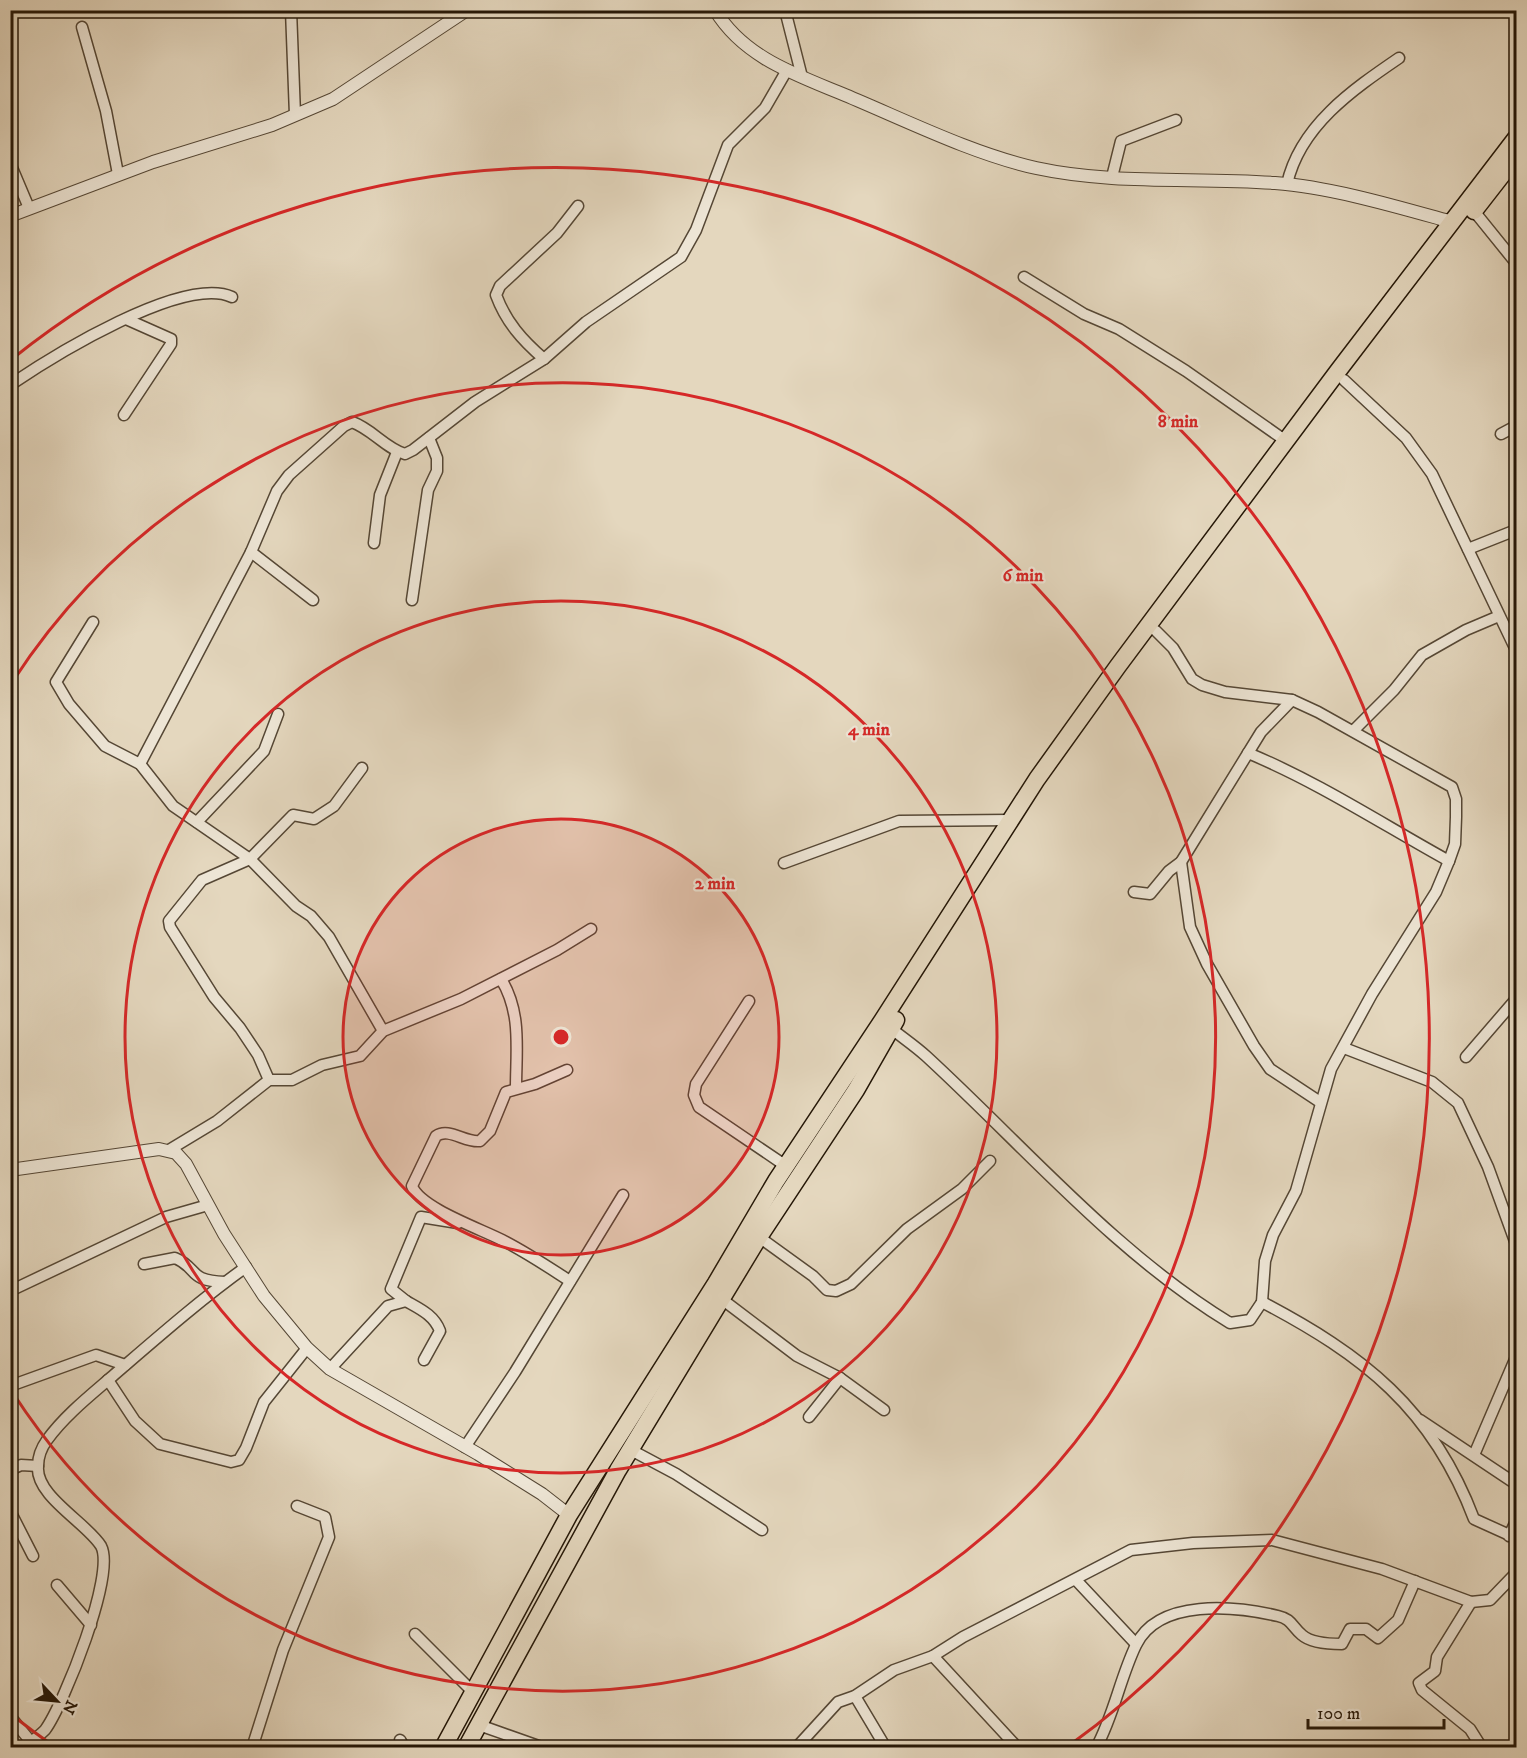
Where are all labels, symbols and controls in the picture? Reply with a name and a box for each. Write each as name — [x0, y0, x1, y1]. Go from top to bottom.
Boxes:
text: 8 min — [1158, 411, 1199, 433]
text: 6 min — [1003, 565, 1044, 587]
text: 4 min — [847, 719, 890, 741]
text: 2 min — [695, 873, 736, 895]
centre of rings — [551, 1027, 571, 1047]
north arrow — [27, 1671, 87, 1731]
scale bar — [1308, 1692, 1444, 1730]
text: N — [58, 1697, 81, 1717]
text: 100 m — [1317, 1703, 1360, 1725]

